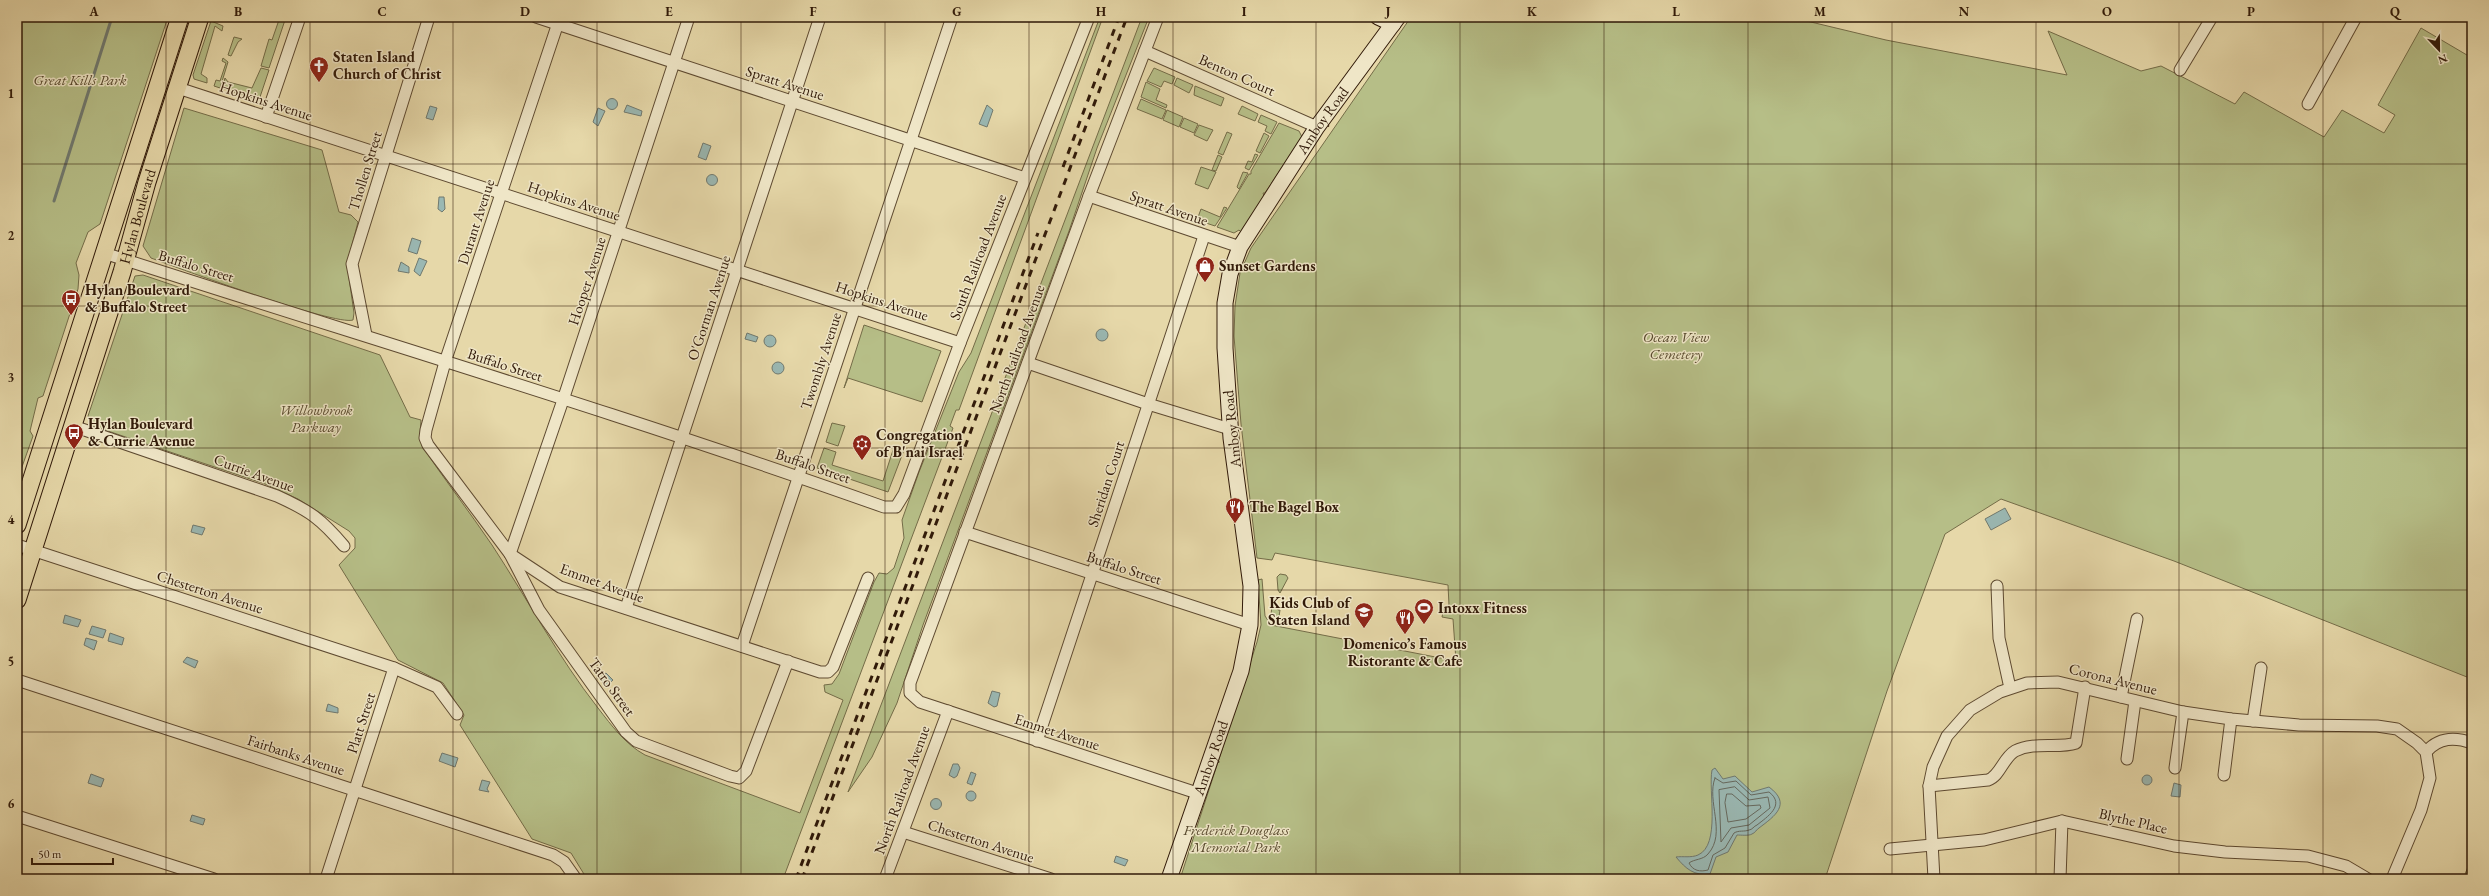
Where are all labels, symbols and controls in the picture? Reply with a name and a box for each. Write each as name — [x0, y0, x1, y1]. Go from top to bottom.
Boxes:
text: A — [88, 3, 99, 20]
text: B — [234, 3, 242, 20]
text: C — [377, 3, 387, 20]
text: D — [520, 3, 530, 20]
text: E — [665, 3, 673, 20]
text: F — [809, 3, 817, 20]
text: G — [952, 3, 962, 20]
text: H — [1096, 3, 1107, 20]
text: I — [1242, 3, 1247, 20]
text: J — [1384, 3, 1391, 20]
text: K — [1527, 3, 1538, 20]
text: L — [1672, 3, 1680, 20]
text: M — [1814, 3, 1826, 20]
text: N — [1959, 3, 1970, 20]
text: O — [2102, 3, 2112, 20]
text: P — [2247, 3, 2255, 20]
text: Q — [2390, 3, 2402, 20]
north arrow — [2419, 30, 2459, 70]
place label: Staten Island Church of Christ — [333, 47, 442, 83]
street label: Benton Court — [1196, 49, 1278, 100]
text: N — [2436, 51, 2449, 67]
church icon: Staten Island Church of Christ — [308, 55, 330, 83]
street label: Spratt Avenue — [744, 61, 827, 104]
park label: Great Kills Park — [33, 70, 127, 89]
street label: Hopkins Avenue — [217, 77, 315, 125]
street label: Amboy Road — [1292, 82, 1353, 158]
text: 1 — [8, 85, 15, 102]
street label: Thollen Street — [343, 129, 386, 213]
street label: Hylan Boulevard — [115, 166, 160, 266]
street label: Durant Avenue — [453, 177, 498, 267]
street label: Hopkins Avenue — [525, 177, 623, 225]
street label: Spratt Avenue — [1128, 185, 1211, 230]
street label: South Railroad Avenue — [945, 191, 1010, 323]
text: 2 — [8, 227, 15, 244]
street label: Hooper Avenue — [563, 234, 610, 327]
street label: Buffalo Street — [156, 245, 236, 286]
street label: O'Gorman Avenue — [683, 253, 735, 363]
shop icon: Sunset Gardens — [1194, 255, 1216, 283]
place label: Sunset Gardens — [1219, 256, 1316, 275]
street label: Hopkins Avenue — [833, 277, 931, 325]
place label: Hylan Boulevard & Buffalo Street — [85, 280, 191, 316]
street label: North Railroad Avenue — [984, 282, 1049, 416]
bus stop icon: Hylan Boulevard & Buffalo Street — [60, 288, 82, 316]
street label: Twombly Avenue — [796, 310, 845, 412]
park label: Ocean View Cemetery — [1643, 327, 1710, 363]
street label: Buffalo Street — [465, 343, 545, 386]
text: 3 — [8, 369, 15, 386]
street label: Amboy Road — [1218, 389, 1245, 470]
park label: Willowbrook Parkway — [279, 400, 353, 436]
place label: Hylan Boulevard & Currie Avenue — [88, 414, 195, 450]
bus stop icon: Hylan Boulevard & Currie Avenue — [63, 422, 85, 450]
place label: Congregation of B'nai Israel — [876, 425, 963, 461]
synagogue icon: Congregation of B'nai Israel — [851, 433, 873, 461]
street label: Sheridan Court — [1083, 438, 1128, 529]
street label: Buffalo Street — [773, 444, 853, 487]
street label: Currie Avenue — [211, 449, 297, 496]
restaurant icon: The Bagel Box — [1224, 496, 1246, 524]
place label: The Bagel Box — [1249, 497, 1340, 516]
text: 4 — [8, 511, 15, 528]
street label: Buffalo Street — [1084, 546, 1164, 589]
street label: Emmet Avenue — [557, 558, 647, 607]
street label: Chesterton Avenue — [155, 565, 266, 618]
place label: Kids Club of Staten Island — [1268, 593, 1353, 629]
sports icon: Intoxx Fitness — [1413, 597, 1435, 625]
place label: Intoxx Fitness — [1438, 598, 1527, 617]
school or university icon: Kids Club of Staten Island — [1353, 601, 1375, 629]
restaurant icon: Domenico’s Famous Ristorante & Cafe — [1394, 607, 1416, 635]
place label: Domenico’s Famous Ristorante & Cafe — [1343, 634, 1467, 670]
text: 5 — [8, 653, 14, 670]
street label: Tatro Street — [585, 654, 640, 720]
street label: Corona Avenue — [2067, 658, 2159, 699]
street label: Platt Street — [342, 690, 379, 756]
street label: Emmet Avenue — [1012, 709, 1102, 754]
street label: Amboy Road — [1188, 718, 1232, 799]
street label: North Railroad Avenue — [869, 723, 934, 857]
street label: Fairbanks Avenue — [245, 730, 347, 779]
text: 6 — [8, 795, 15, 812]
street label: Blythe Place — [2097, 803, 2169, 838]
street label: Chesterton Avenue — [926, 814, 1037, 867]
park label: Frederick Douglass Memorial Park — [1182, 820, 1290, 856]
scale bar — [32, 840, 113, 866]
text: 50 m — [38, 846, 62, 862]

